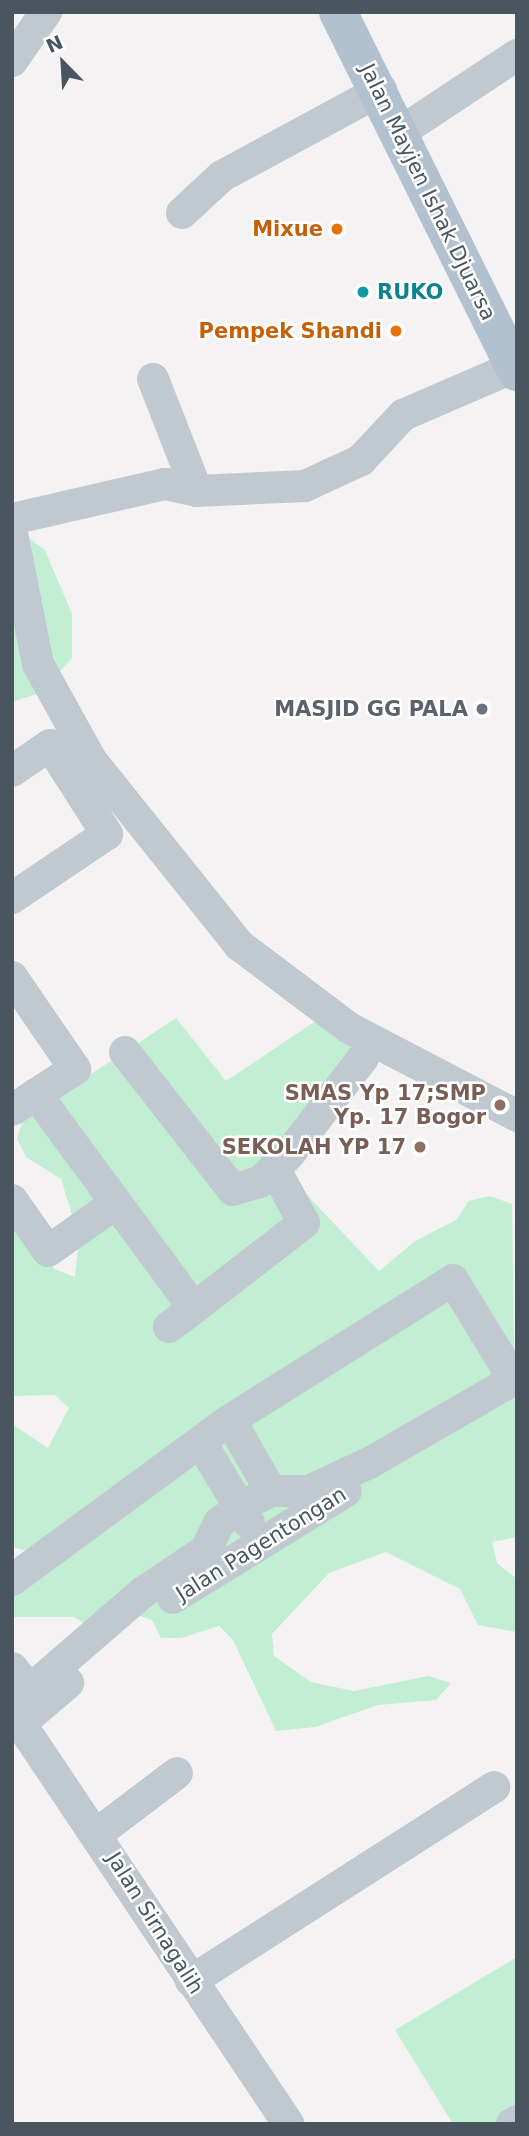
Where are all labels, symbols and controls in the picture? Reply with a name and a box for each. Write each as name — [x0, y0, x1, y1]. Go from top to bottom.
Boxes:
north arrow — [28, 28, 98, 98]
text: N — [43, 31, 66, 57]
street label: Jalan Mayjen Ishak Djuarsa — [355, 59, 501, 325]
place label: Mixue — [252, 216, 323, 242]
marker: Mixue — [329, 221, 345, 237]
place label: RUKO — [377, 279, 443, 305]
marker: RUKO — [355, 284, 371, 300]
place label: Pempek Shandi — [199, 318, 382, 344]
marker: Pempek Shandi — [388, 323, 404, 339]
place label: MASJID GG PALA — [274, 696, 468, 722]
marker: MASJID GG PALA — [474, 701, 490, 717]
place label: SMAS Yp 17;SMP Yp. 17 Bogor — [285, 1080, 486, 1130]
marker: SMAS Yp 17;SMP Yp. 17 Bogor — [492, 1097, 508, 1113]
place label: SEKOLAH YP 17 — [222, 1134, 406, 1160]
marker: SEKOLAH YP 17 — [412, 1139, 428, 1155]
street label: Jalan Pagentongan — [171, 1481, 351, 1607]
street label: Jalan Sirnagalih — [101, 1847, 209, 1999]

